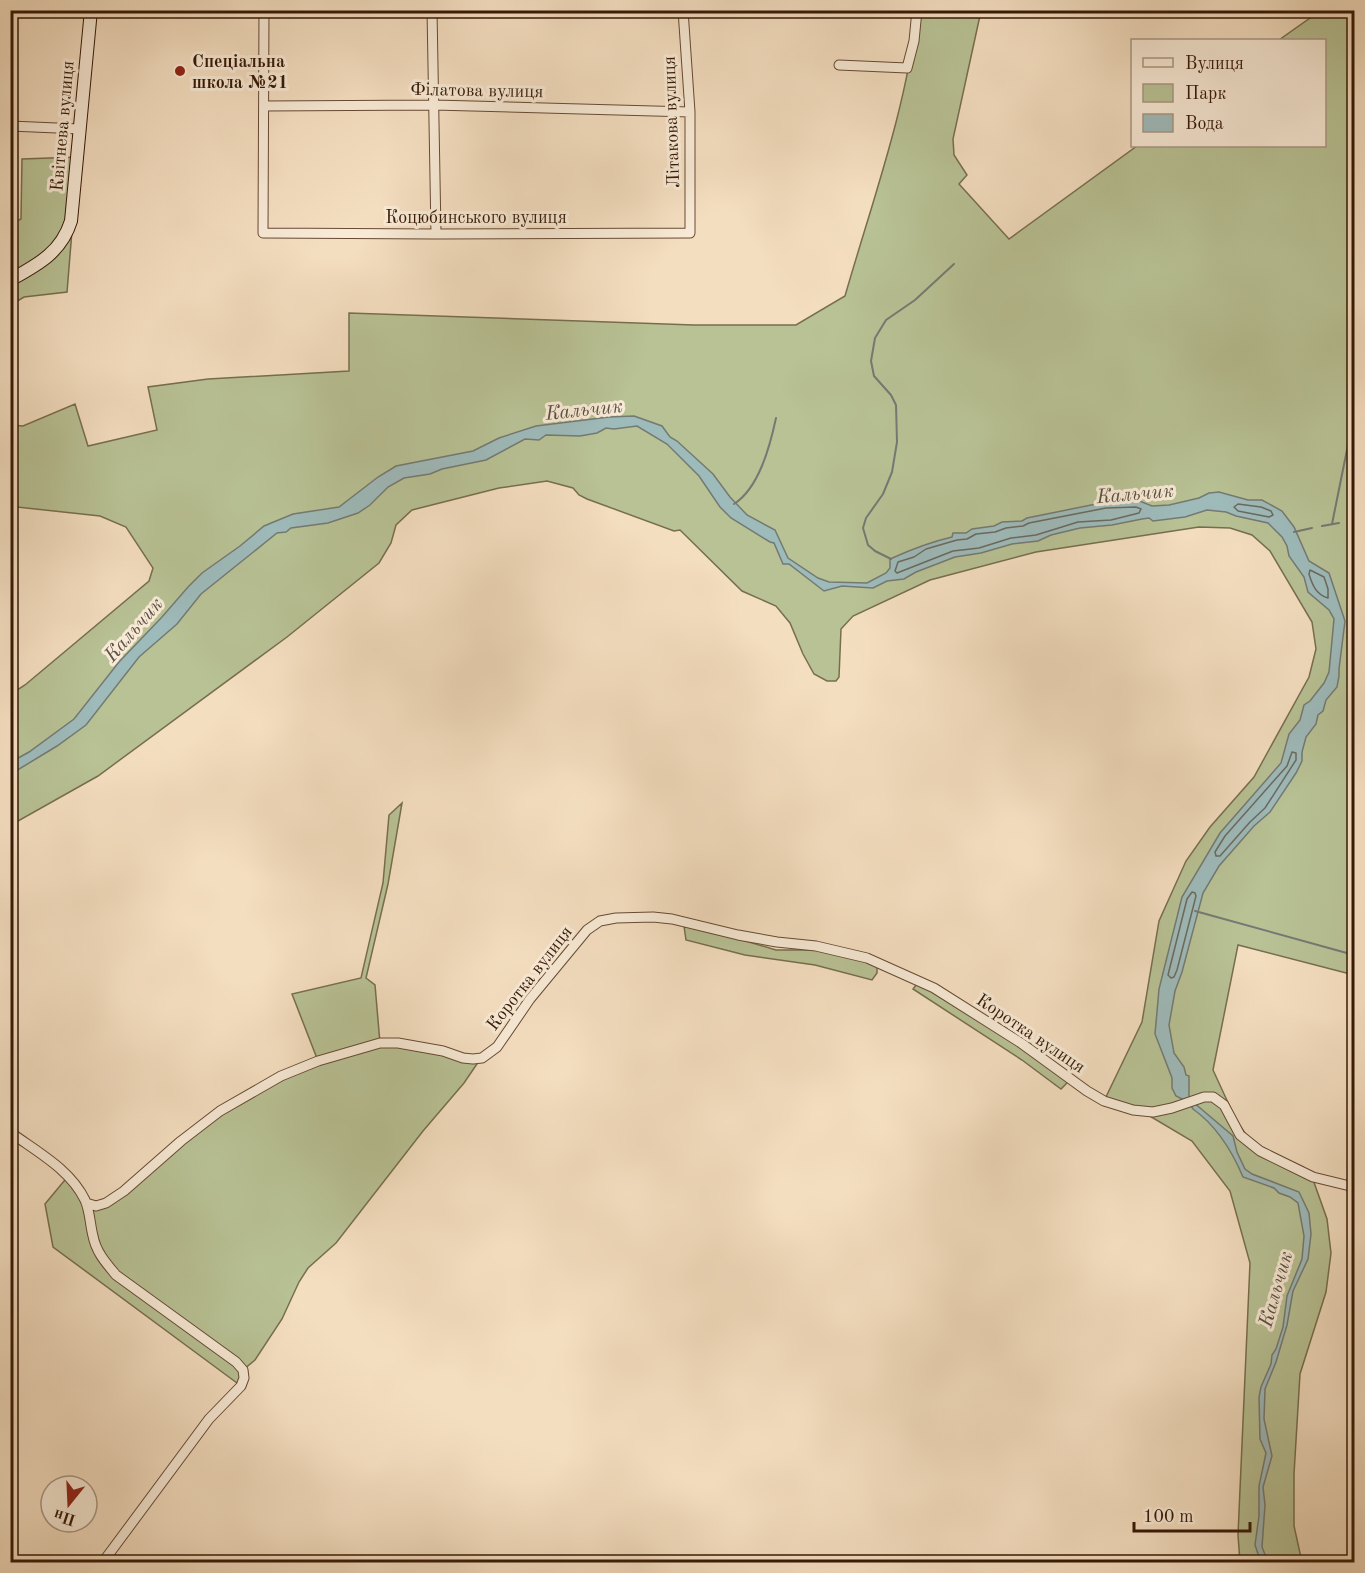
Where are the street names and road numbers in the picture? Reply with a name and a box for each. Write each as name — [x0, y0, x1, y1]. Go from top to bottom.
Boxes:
street label: Літакова вулиця — [661, 56, 683, 188]
street label: Квітнева вулиця — [48, 60, 78, 192]
street label: Філатова вулиця — [410, 81, 544, 101]
street label: Коцюбинського вулиця — [385, 209, 567, 227]
street label: Коротка вулиця — [484, 923, 576, 1034]
street label: Коротка вулиця — [973, 991, 1088, 1077]

